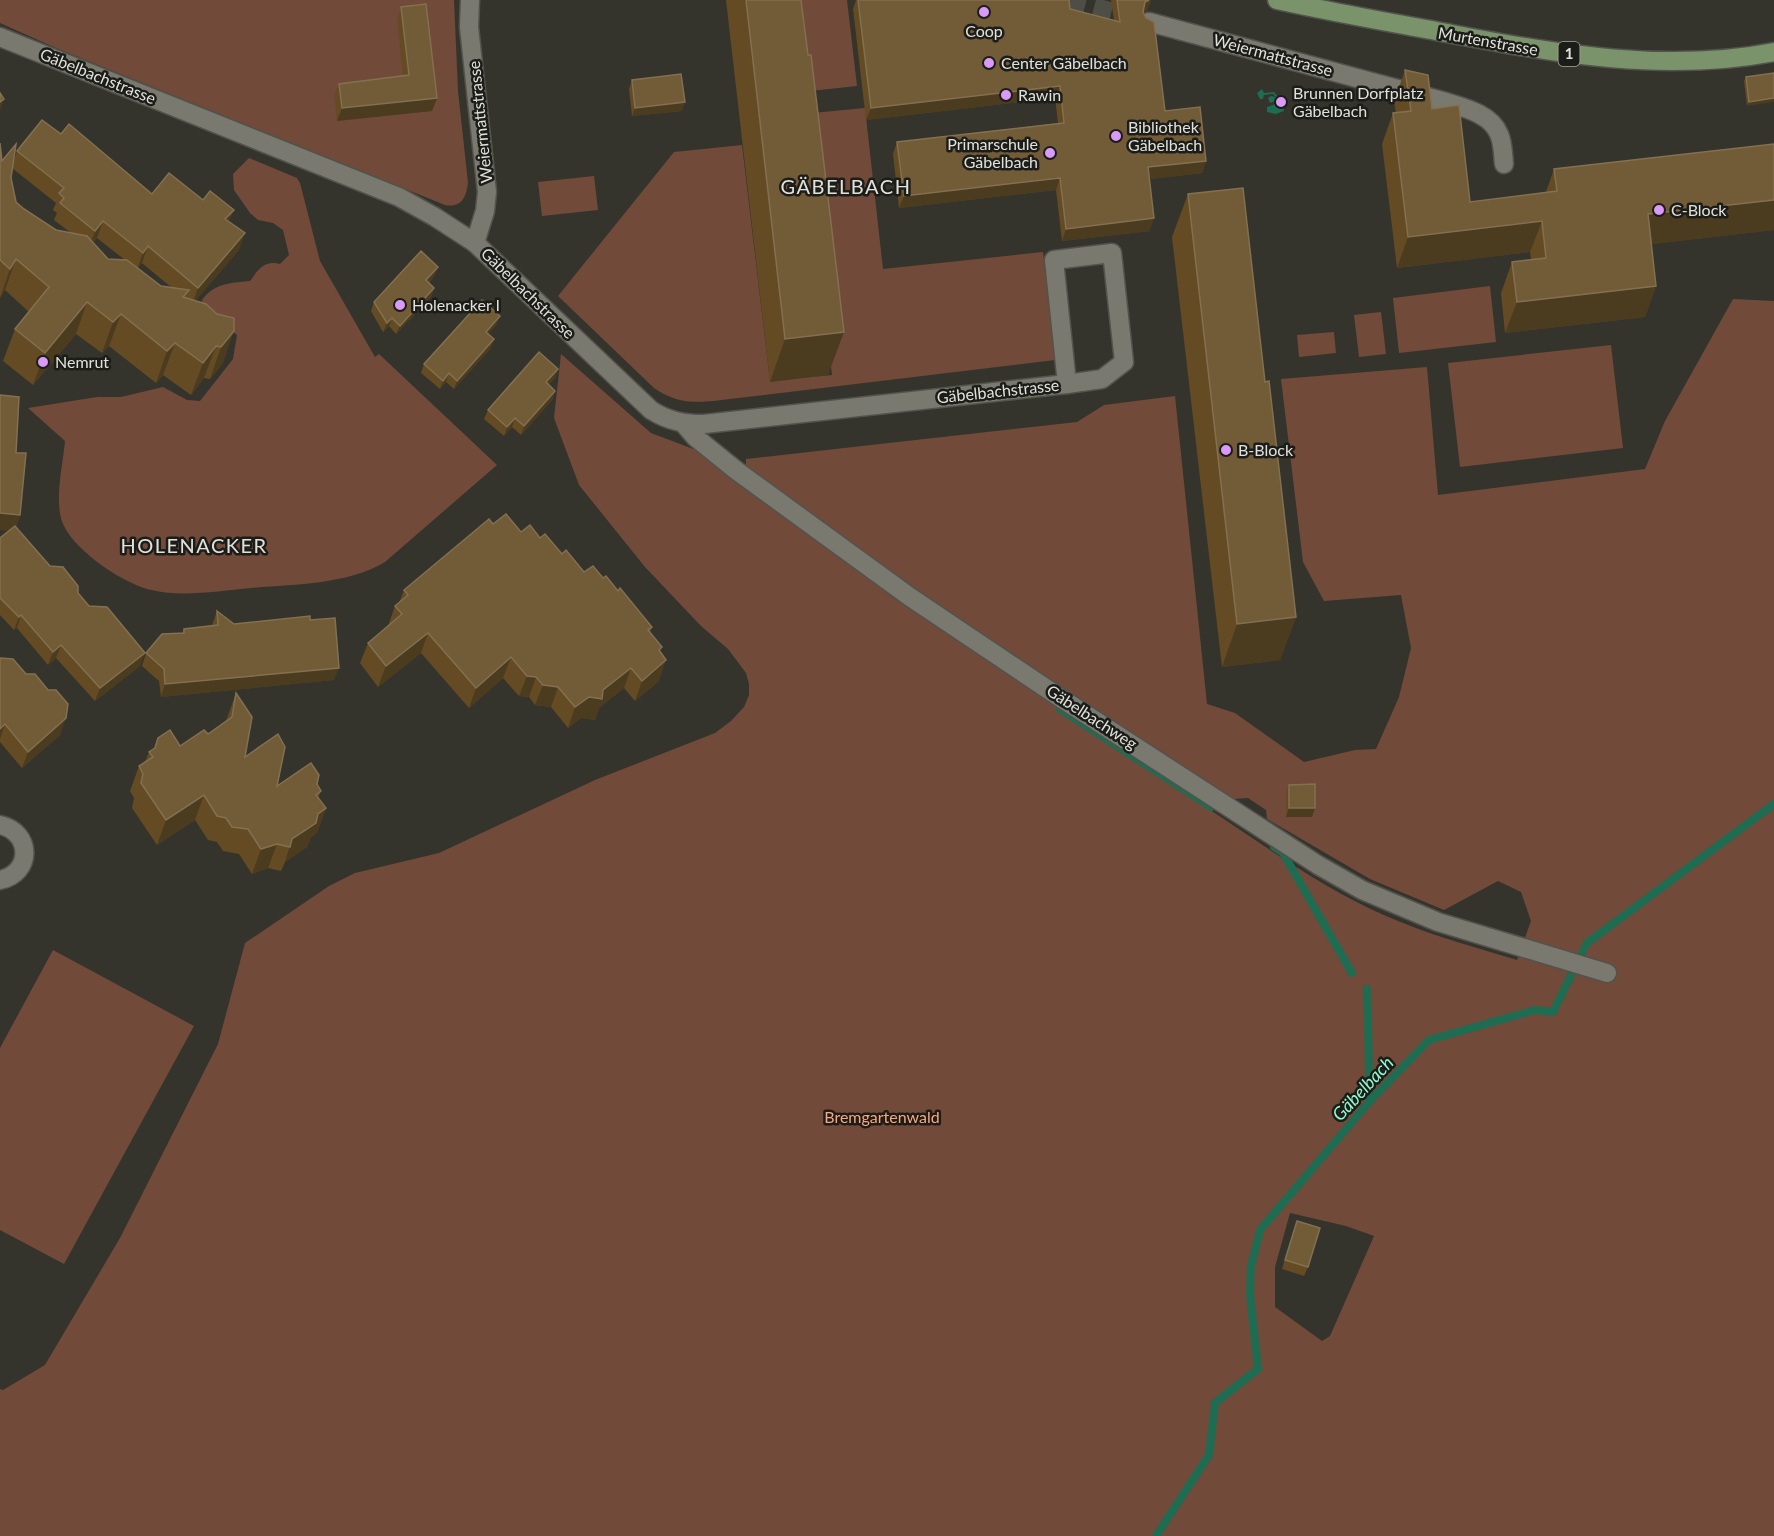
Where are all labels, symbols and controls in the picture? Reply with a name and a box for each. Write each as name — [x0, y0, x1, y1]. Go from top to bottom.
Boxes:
marker: Coop — [977, 5, 991, 19]
place label: Coop — [965, 21, 1003, 40]
street label: Murtenstrasse — [1437, 22, 1540, 59]
street label: Weiermattstrasse — [1211, 29, 1335, 80]
road number: 1 — [1558, 42, 1580, 66]
street label: Gäbelbachstrasse — [38, 44, 159, 107]
place label: Center Gäbelbach — [1001, 53, 1127, 72]
marker: Center Gäbelbach — [982, 56, 996, 70]
street label: Weiermattstrasse — [464, 60, 495, 184]
place label: Brunnen Dorfplatz Gäbelbach — [1293, 83, 1423, 120]
place label: Rawin — [1018, 85, 1061, 104]
marker: Rawin — [999, 88, 1013, 102]
marker: Brunnen Dorfplatz Gäbelbach — [1274, 95, 1288, 109]
place label: Bibliothek Gäbelbach — [1128, 117, 1202, 154]
marker: Bibliothek Gäbelbach — [1109, 129, 1123, 143]
place label: Primarschule Gäbelbach — [947, 134, 1038, 171]
marker: Primarschule Gäbelbach — [1043, 146, 1057, 160]
district label: GÄBELBACH — [781, 174, 911, 198]
place label: C-Block — [1671, 200, 1727, 219]
marker: C-Block — [1652, 203, 1666, 217]
street label: Gäbelbachstrasse — [478, 243, 579, 342]
place label: Holenacker I — [412, 295, 500, 314]
marker: Holenacker I — [393, 298, 407, 312]
place label: Nemrut — [55, 352, 109, 371]
marker: Nemrut — [36, 355, 50, 369]
street label: Gäbelbachstrasse — [936, 375, 1060, 406]
place label: B-Block — [1238, 440, 1294, 459]
marker: B-Block — [1219, 443, 1233, 457]
district label: HOLENACKER — [120, 533, 268, 557]
street label: Gäbelbachweg — [1044, 680, 1141, 753]
water label: Gäbelbach — [1327, 1052, 1398, 1125]
park label: Bremgartenwald — [824, 1107, 940, 1126]

